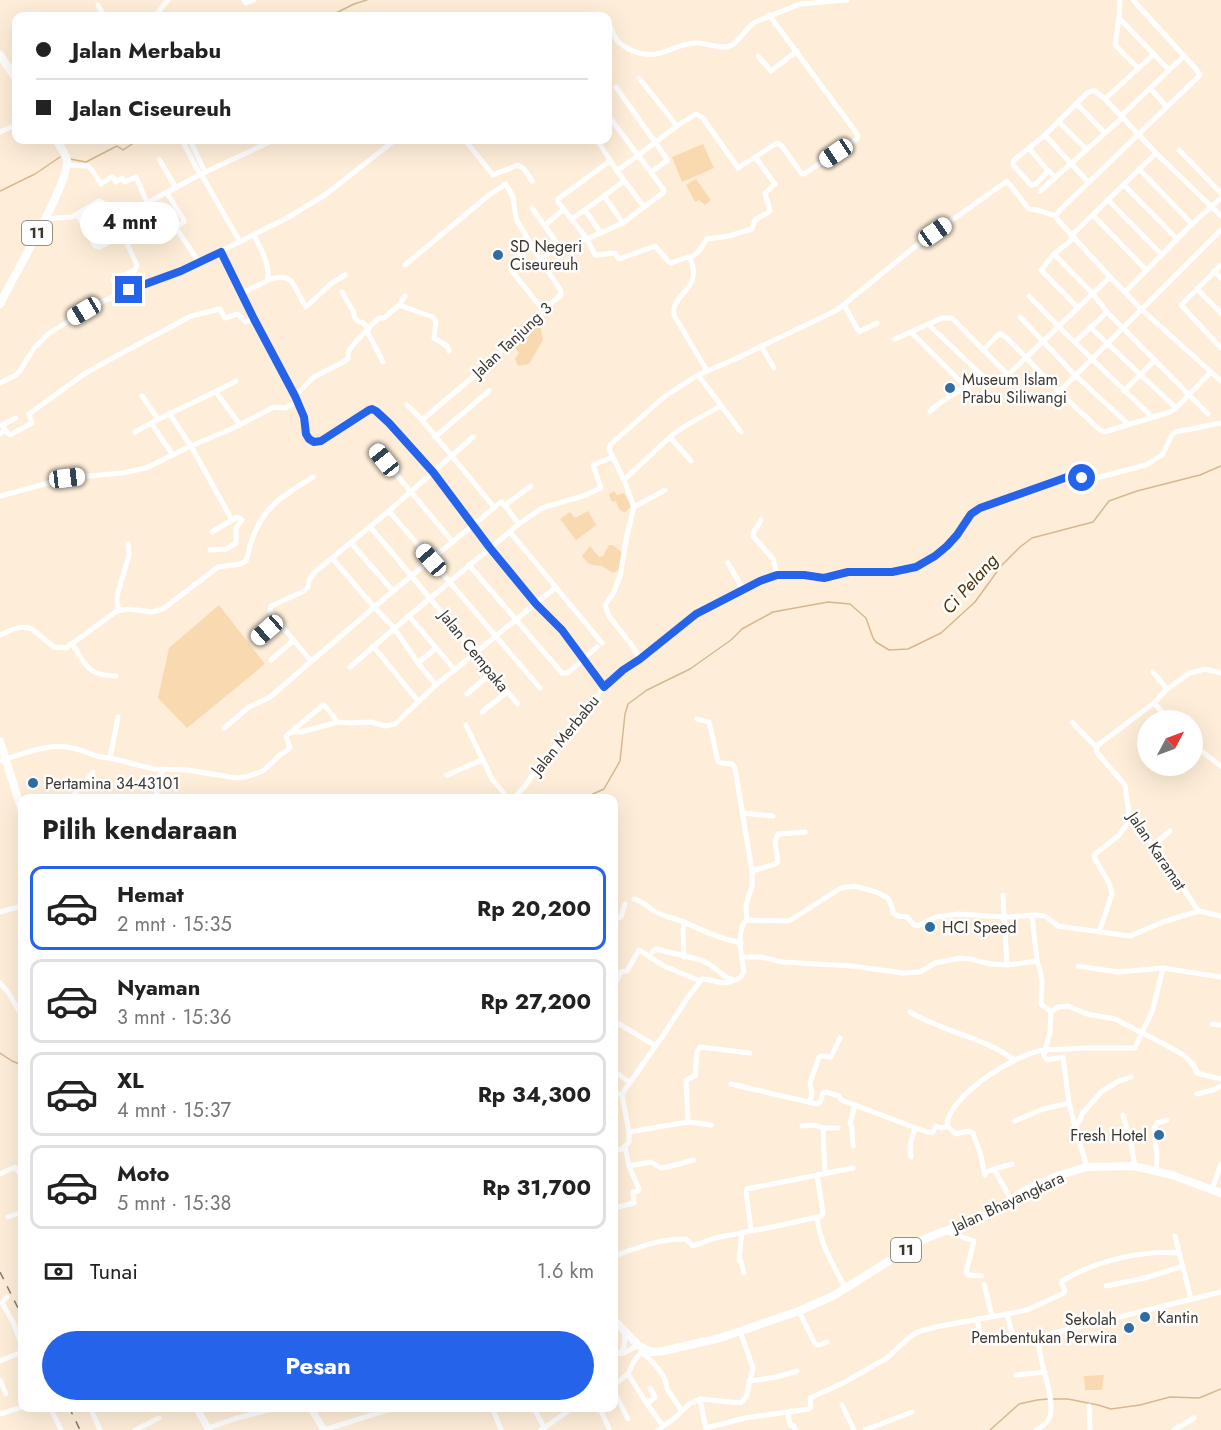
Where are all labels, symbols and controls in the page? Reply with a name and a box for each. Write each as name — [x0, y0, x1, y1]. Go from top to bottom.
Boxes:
text: Jalan Merbabu — [72, 34, 221, 66]
text: Jalan Ciseureuh — [72, 92, 231, 124]
car — [816, 135, 856, 171]
callout: 4 mnt — [80, 203, 178, 245]
text: 4 mnt — [102, 208, 157, 237]
car — [915, 214, 955, 250]
road number: 11 — [22, 221, 52, 245]
place label: SD Negeri Ciseureuh — [510, 235, 582, 276]
marker: SD Negeri Ciseureuh — [491, 248, 505, 262]
route end — [115, 276, 142, 303]
car — [64, 294, 104, 328]
street label: Jalan Tanjung 3 — [466, 297, 557, 384]
place label: Museum Islam Prabu Siliwangi — [962, 368, 1067, 409]
marker: Museum Islam Prabu Siliwangi — [943, 381, 957, 395]
car — [366, 440, 402, 480]
route start — [1068, 464, 1095, 491]
car — [48, 467, 86, 489]
car — [412, 541, 450, 579]
water label: Ci Pelang — [936, 548, 1004, 620]
street label: Jalan Cempaka — [433, 604, 514, 697]
car — [248, 611, 286, 649]
street label: Jalan Merbabu — [524, 690, 605, 782]
north arrow — [1137, 710, 1203, 776]
map controls — [1137, 710, 1203, 776]
place label: Pertamina 34-43101 — [45, 772, 180, 795]
marker: Pertamina 34-43101 — [26, 776, 40, 790]
street label: Jalan Karamat — [1121, 806, 1192, 895]
text: Pilih kendaraan — [42, 810, 238, 849]
text: Hemat — [117, 878, 184, 910]
icon: car — [45, 881, 99, 935]
text: Rp 20,200 — [477, 892, 591, 924]
text: 2 mnt · 15:35 — [117, 910, 232, 939]
place label: HCI Speed — [942, 916, 1017, 939]
marker: HCI Speed — [923, 920, 937, 934]
text: Nyaman — [117, 971, 200, 1003]
icon: car — [45, 974, 99, 1028]
text: Rp 27,200 — [480, 985, 591, 1017]
text: 3 mnt · 15:36 — [117, 1003, 232, 1032]
text: XL — [117, 1064, 144, 1096]
icon: car — [45, 1067, 99, 1121]
text: Rp 34,300 — [478, 1078, 591, 1110]
text: 4 mnt · 15:37 — [117, 1096, 231, 1125]
place label: Fresh Hotel — [1070, 1124, 1147, 1147]
marker: Fresh Hotel — [1152, 1128, 1166, 1142]
text: Moto — [117, 1157, 170, 1189]
icon: car — [45, 1160, 99, 1214]
street label: Jalan Bhayangkara — [946, 1166, 1068, 1239]
text: Rp 31,700 — [482, 1171, 591, 1203]
text: 5 mnt · 15:38 — [117, 1189, 231, 1218]
road number: 11 — [891, 1238, 921, 1262]
icon: cash — [42, 1255, 75, 1288]
text: Tunai — [90, 1255, 138, 1287]
text: 1.6 km — [537, 1257, 594, 1286]
place label: Kantin — [1157, 1306, 1199, 1329]
place label: Sekolah Pembentukan Perwira — [971, 1308, 1117, 1349]
marker: Kantin — [1138, 1310, 1152, 1324]
marker: Sekolah Pembentukan Perwira — [1122, 1321, 1136, 1335]
button: Pesan — [42, 1331, 594, 1400]

